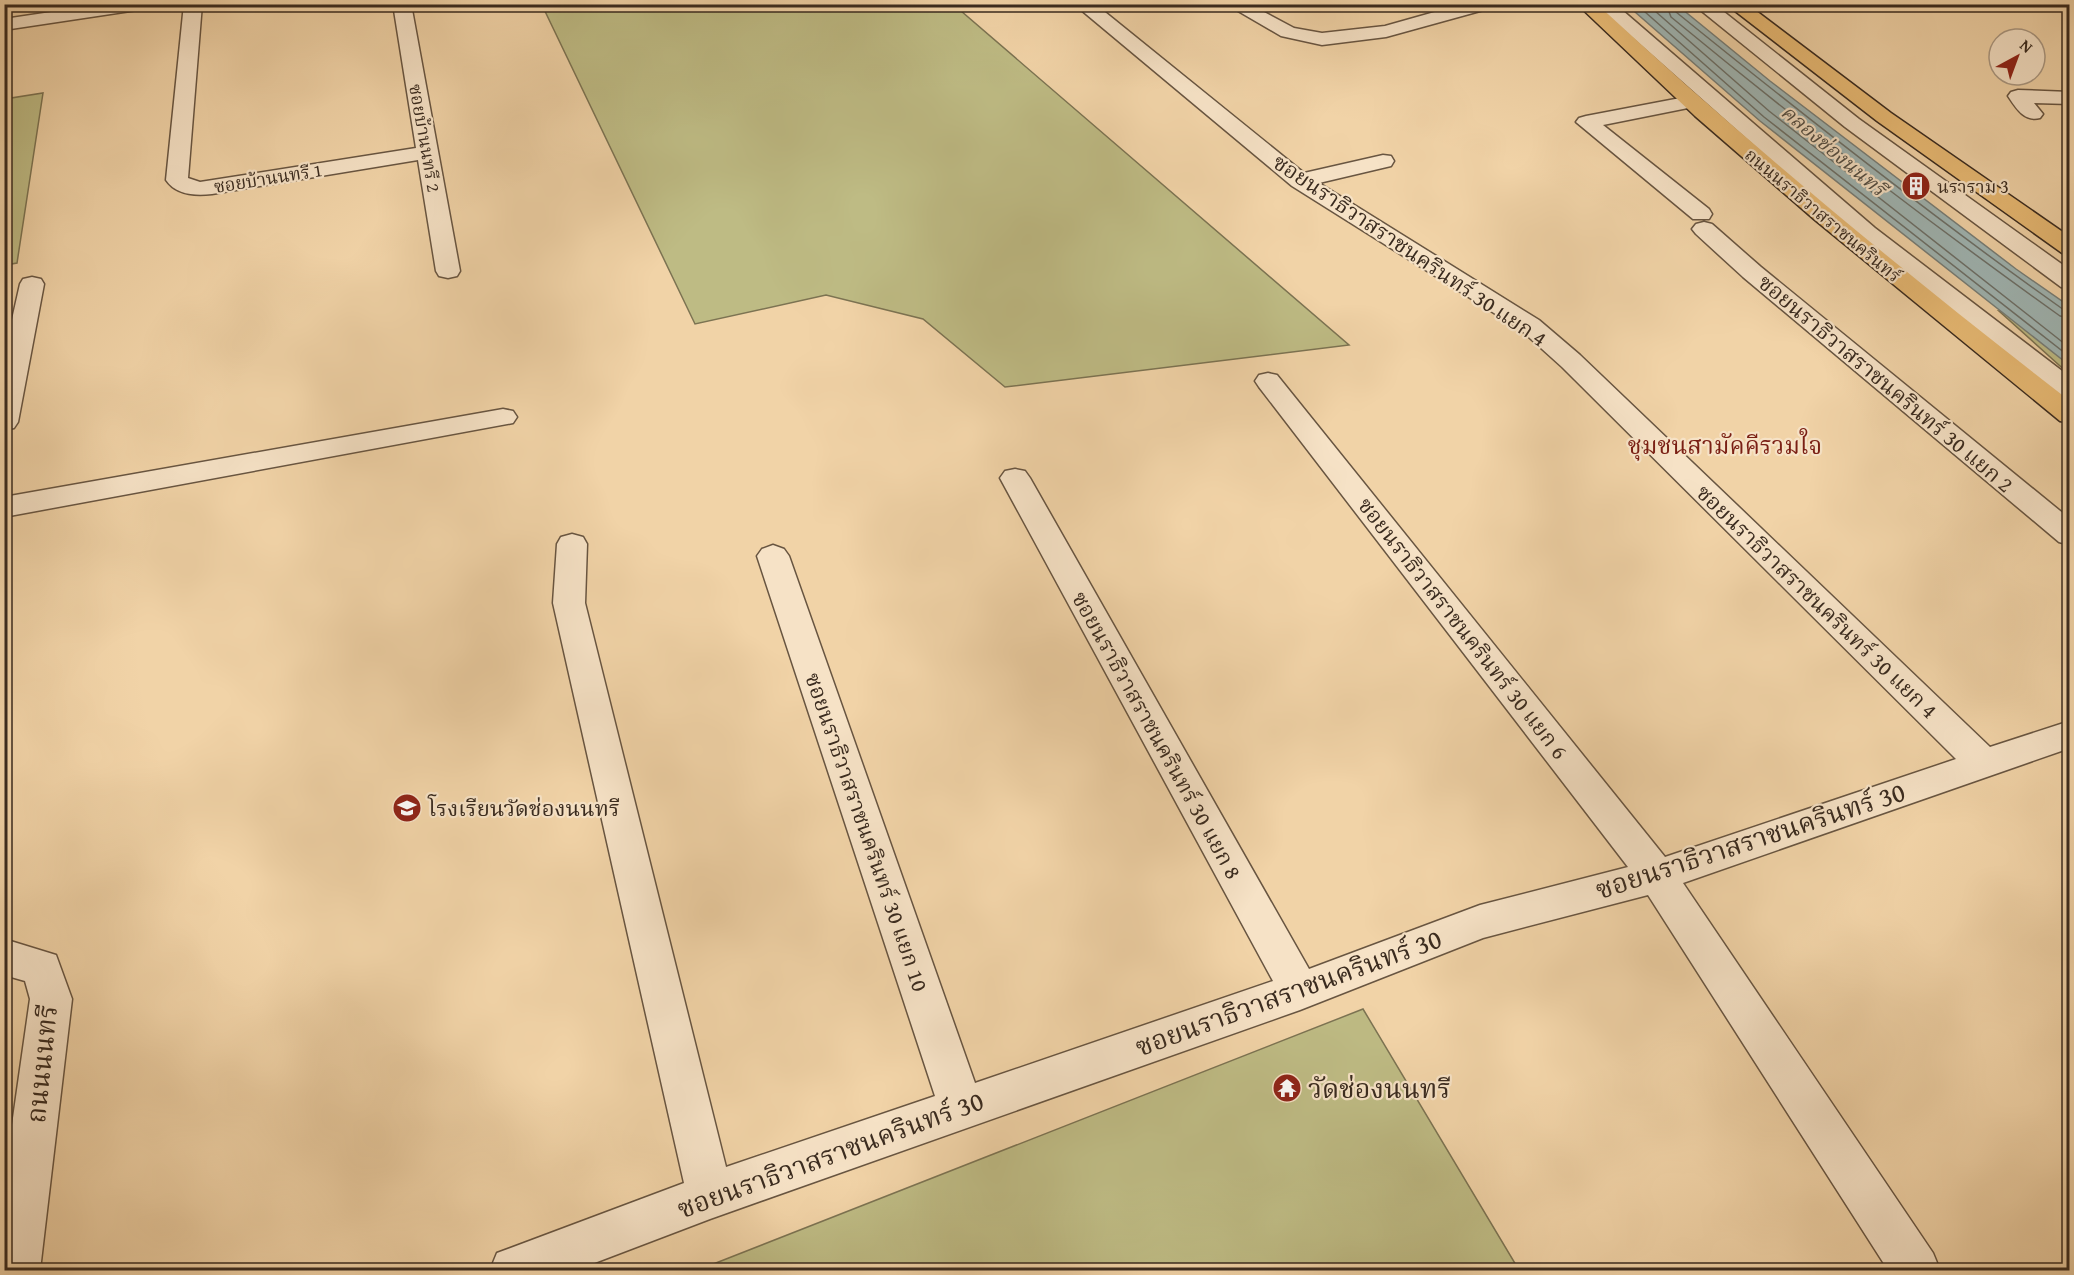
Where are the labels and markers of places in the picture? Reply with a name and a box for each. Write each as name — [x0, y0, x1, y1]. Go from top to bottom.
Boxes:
building icon: นราราม 3 — [1900, 170, 1932, 202]
place label: นราราม 3 — [1937, 173, 2009, 200]
school or university icon: โรงเรียนวัดช่องนนทรี — [391, 792, 423, 824]
place label: โรงเรียนวัดช่องนนทรี — [427, 792, 620, 824]
place label: วัดช่องนนทรี — [1308, 1068, 1451, 1108]
temple icon: วัดช่องนนทรี — [1271, 1072, 1303, 1104]

